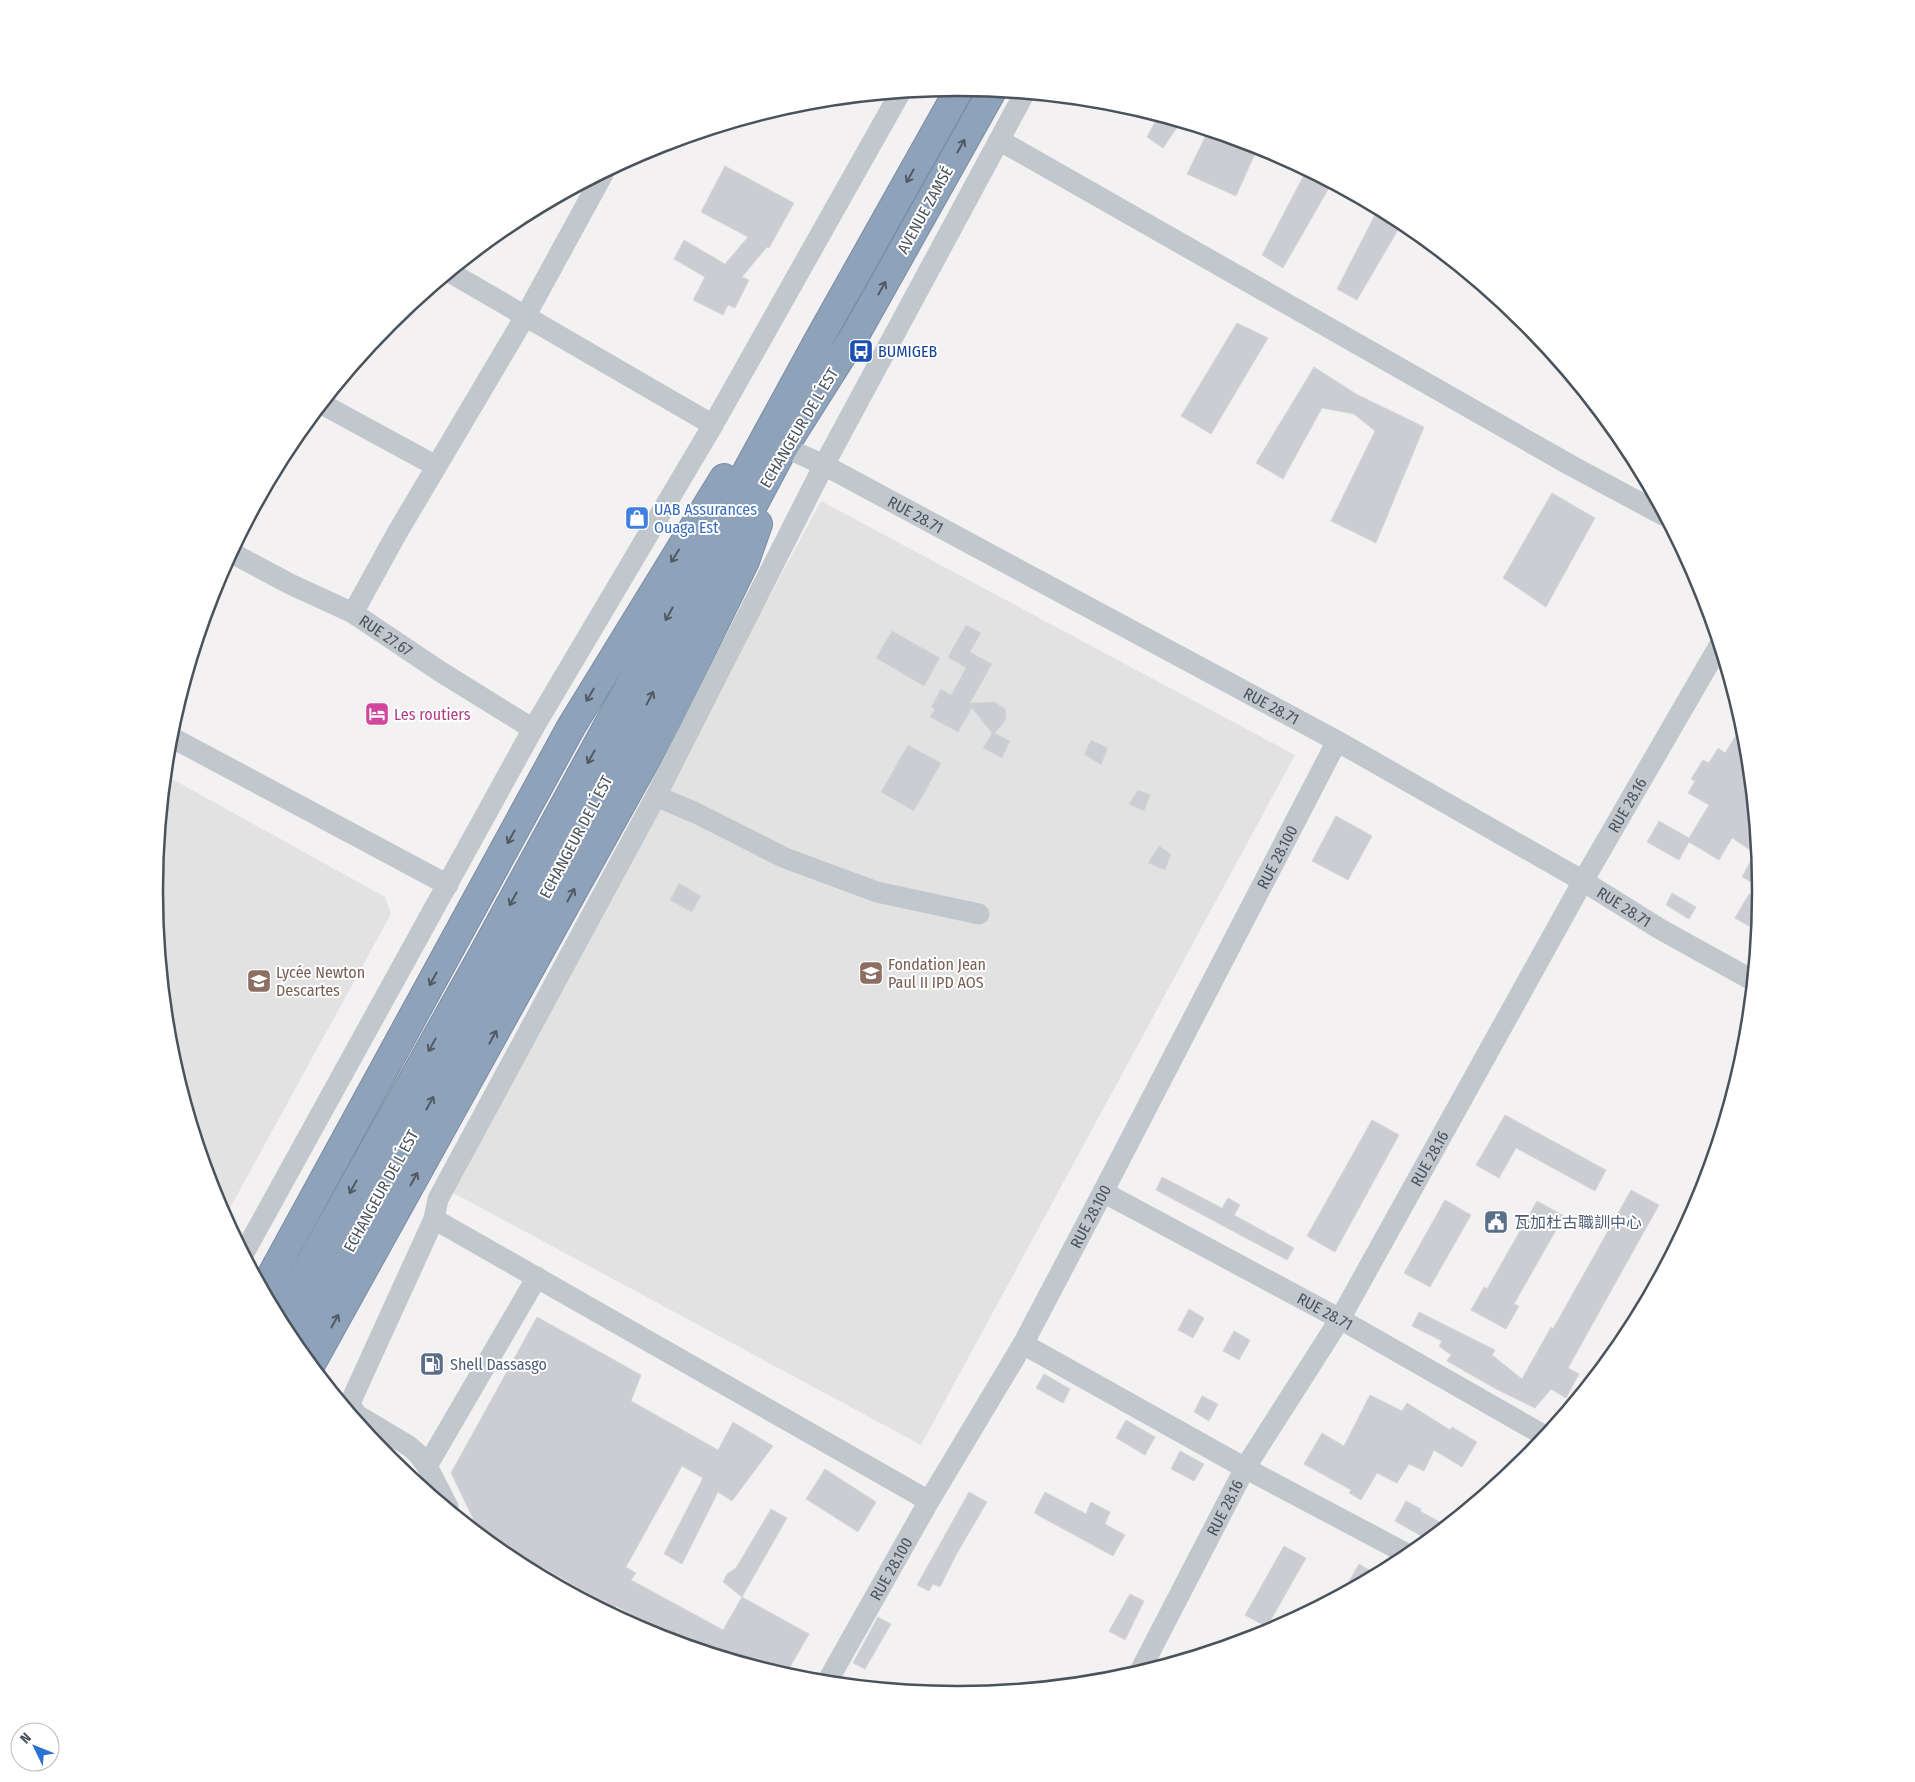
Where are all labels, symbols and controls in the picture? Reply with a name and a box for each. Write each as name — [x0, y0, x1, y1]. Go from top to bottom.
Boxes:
one-way arrow — [957, 139, 967, 153]
street label: AVENUE ZAMSÉ — [893, 163, 957, 257]
one-way arrow — [905, 168, 914, 183]
one-way arrow — [877, 280, 887, 295]
bus stop icon: BUMIGEB — [848, 338, 874, 364]
place label: BUMIGEB — [878, 342, 937, 361]
street label: ECHANGEUR DE L´EST — [755, 364, 843, 491]
street label: RUE 28.71 — [885, 492, 947, 537]
place label: UAB Assurances Ouaga Est — [654, 500, 757, 537]
shop icon: UAB Assurances Ouaga Est — [624, 505, 650, 531]
one-way arrow — [670, 549, 680, 563]
one-way arrow — [664, 606, 673, 621]
street label: RUE 27.67 — [356, 611, 417, 660]
street label: RUE 28.71 — [1240, 683, 1303, 728]
one-way arrow — [585, 687, 595, 701]
one-way arrow — [646, 691, 655, 706]
hotel icon: Les routiers — [364, 701, 390, 727]
place label: Les routiers — [394, 705, 471, 724]
one-way arrow — [586, 749, 596, 764]
street label: ECHANGEUR DE L´EST — [535, 771, 617, 902]
street label: RUE 28.16 — [1604, 774, 1650, 836]
street label: RUE 28.100 — [1252, 822, 1301, 892]
one-way arrow — [506, 829, 516, 844]
street label: RUE 28.71 — [1594, 883, 1655, 931]
one-way arrow — [567, 888, 577, 903]
one-way arrow — [508, 892, 518, 907]
place label: Fondation Jean Paul II IPD AOS — [888, 955, 986, 992]
school or university icon: Fondation Jean Paul II IPD AOS — [858, 960, 884, 986]
place label: Lycée Newton Descartes — [276, 963, 365, 1000]
school or university icon: Lycée Newton Descartes — [246, 968, 272, 994]
one-way arrow — [428, 972, 438, 987]
one-way arrow — [488, 1031, 498, 1045]
one-way arrow — [427, 1038, 437, 1053]
one-way arrow — [426, 1096, 435, 1111]
street label: ECHANGEUR DE L´EST — [339, 1126, 423, 1255]
street label: RUE 28.16 — [1406, 1127, 1452, 1189]
one-way arrow — [409, 1173, 419, 1187]
one-way arrow — [347, 1180, 357, 1194]
street label: RUE 28.100 — [1066, 1181, 1115, 1251]
public building icon: 瓦加杜古職訓中心 — [1483, 1209, 1509, 1235]
place label: 瓦加杜古職訓中心 — [1514, 1213, 1642, 1232]
street label: RUE 28.71 — [1294, 1288, 1356, 1334]
one-way arrow — [330, 1314, 340, 1329]
fuel station icon: Shell Dassasgo — [419, 1351, 445, 1377]
place label: Shell Dassasgo — [450, 1355, 547, 1374]
street label: RUE 28.16 — [1202, 1476, 1247, 1539]
street label: RUE 28.100 — [866, 1534, 916, 1604]
north arrow — [10, 1722, 60, 1772]
text: N — [17, 1730, 35, 1747]

